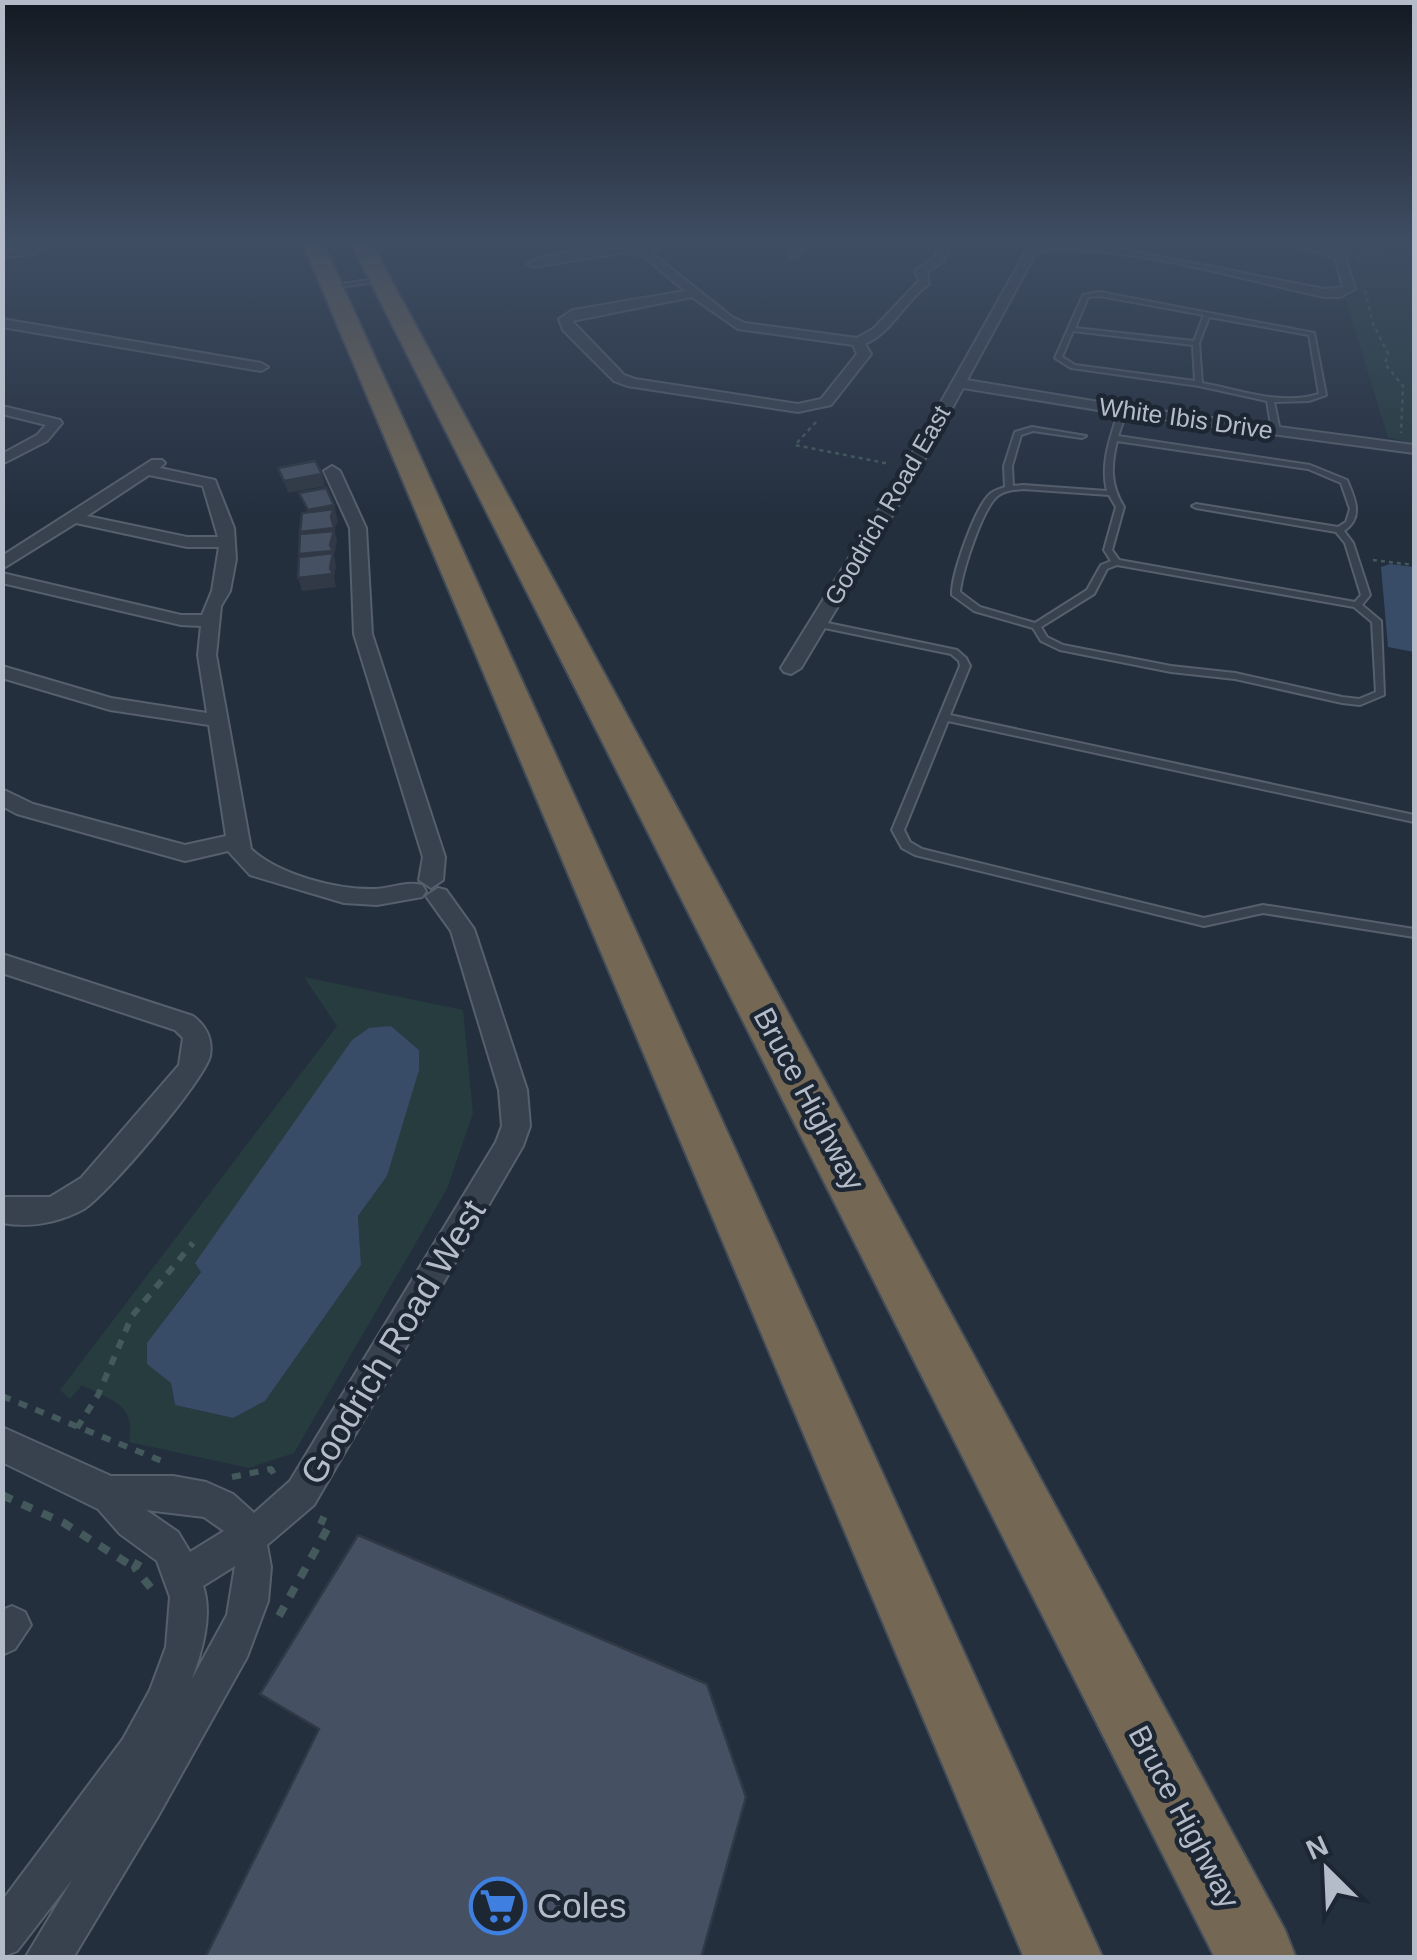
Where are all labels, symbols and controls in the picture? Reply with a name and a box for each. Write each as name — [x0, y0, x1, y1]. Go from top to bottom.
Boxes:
street label: White Ibis Drive — [1097, 392, 1275, 444]
street label: Goodrich Road East — [819, 400, 955, 609]
street label: Bruce Highway — [748, 1002, 871, 1196]
street label: Goodrich Road West — [292, 1193, 493, 1491]
street label: Bruce Highway — [1123, 1720, 1246, 1914]
north arrow — [1277, 1820, 1377, 1920]
text: N — [1301, 1829, 1333, 1866]
supermarket icon: Coles — [468, 1876, 528, 1936]
place label: Coles — [537, 1886, 626, 1925]

